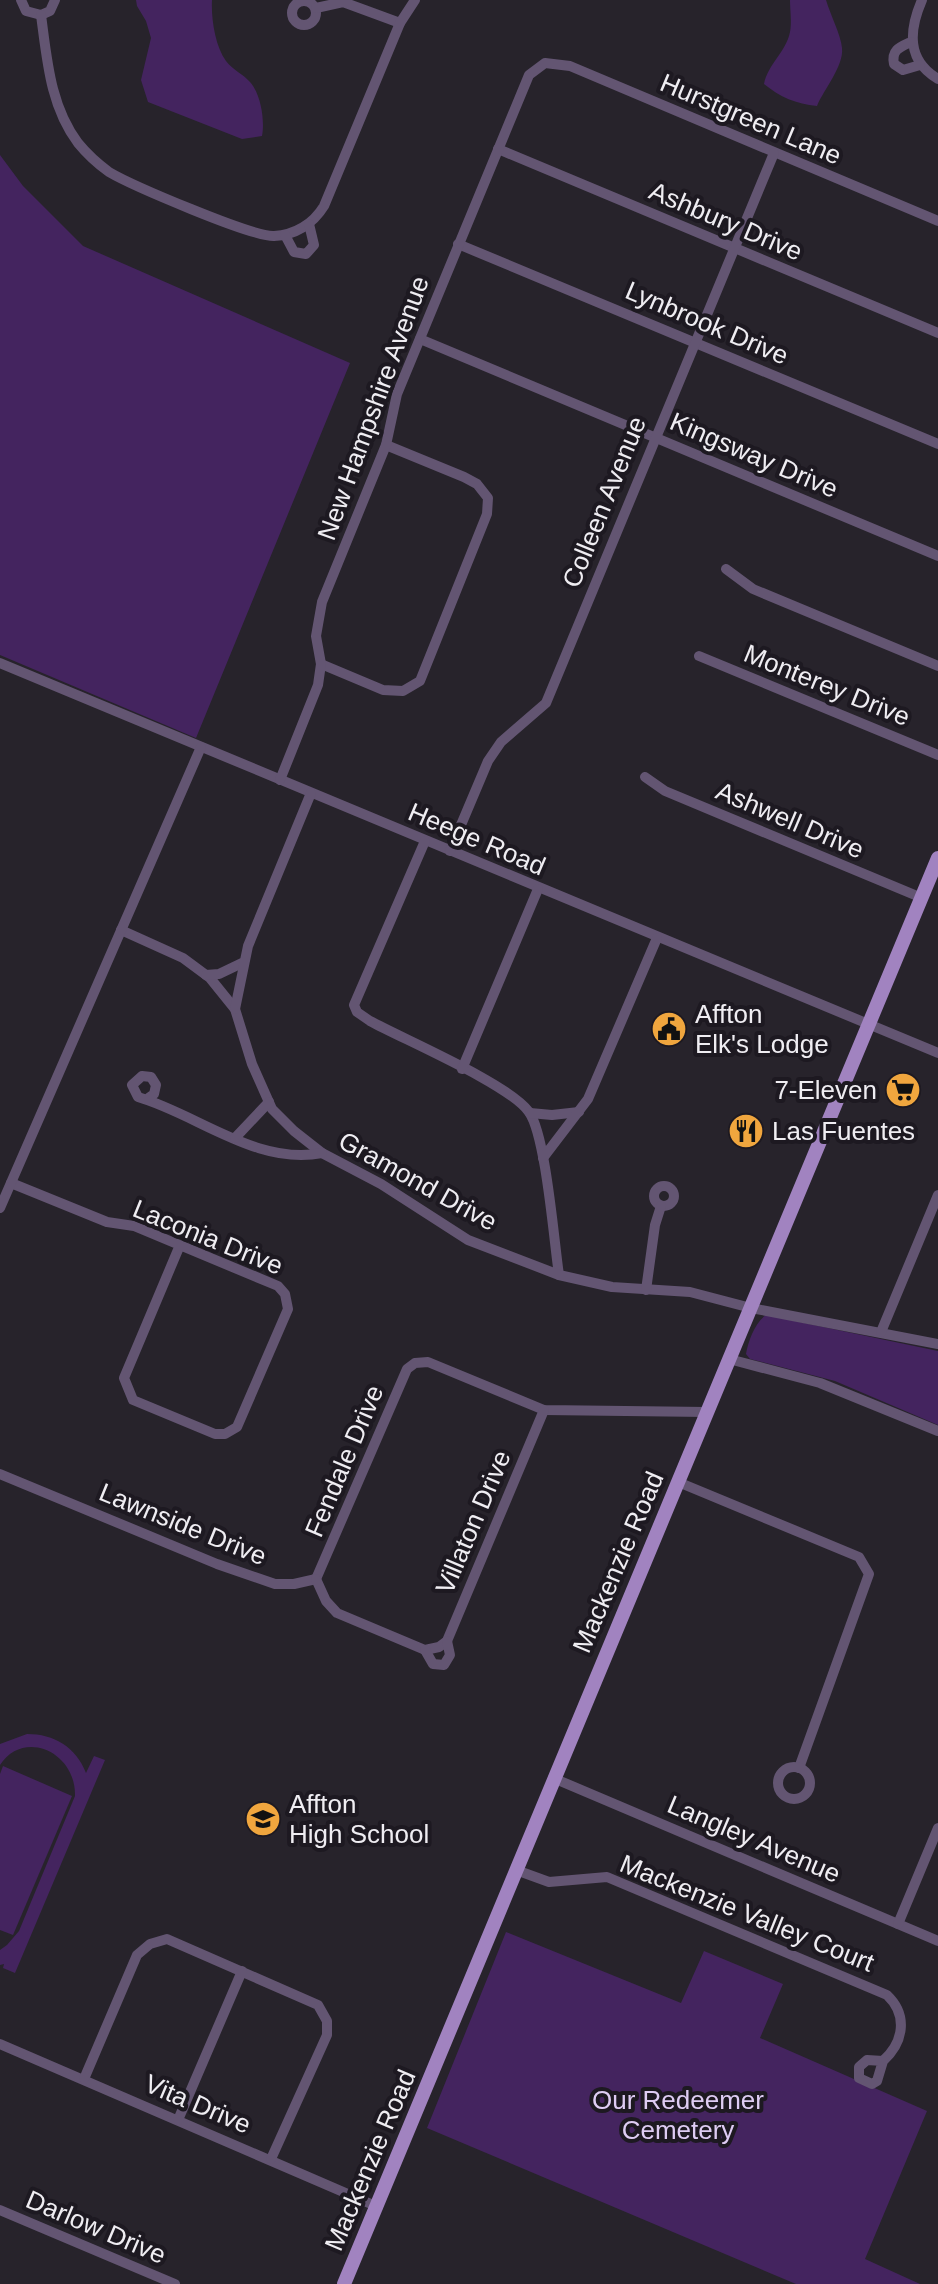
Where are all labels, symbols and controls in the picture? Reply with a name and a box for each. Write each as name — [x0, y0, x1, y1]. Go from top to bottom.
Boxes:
street label: Hurstgreen Lane — [656, 67, 846, 171]
street label: Ashbury Drive — [645, 175, 807, 267]
street label: New Hampshire Avenue — [311, 272, 435, 544]
street label: Lynbrook Drive — [621, 275, 793, 371]
street label: Kingsway Drive — [666, 406, 842, 504]
street label: Colleen Avenue — [556, 412, 652, 592]
street label: Monterey Drive — [740, 638, 914, 732]
street label: Ashwell Drive — [712, 775, 868, 865]
street label: Heege Road — [404, 797, 550, 881]
place label: Affton Elk's Lodge — [695, 999, 829, 1059]
public building icon: Affton Elk's Lodge — [650, 1010, 688, 1048]
supermarket icon: 7-Eleven — [884, 1071, 922, 1109]
place label: 7-Eleven — [774, 1075, 877, 1105]
restaurant icon: Las Fuentes — [727, 1112, 765, 1150]
place label: Las Fuentes — [772, 1116, 915, 1146]
street label: Gramond Drive — [334, 1125, 502, 1237]
street label: Laconia Drive — [129, 1193, 287, 1281]
street label: Fendale Drive — [299, 1381, 389, 1541]
street label: Villaton Drive — [429, 1446, 517, 1598]
street label: Mackenzie Road — [566, 1467, 670, 1657]
street label: Lawnside Drive — [95, 1477, 271, 1571]
place label: Affton High School — [289, 1789, 429, 1849]
street label: Langley Avenue — [663, 1789, 845, 1889]
school or university icon: Affton High School — [244, 1800, 282, 1838]
street label: Mackenzie Valley Court — [616, 1848, 879, 1978]
street label: Mackenzie Road — [318, 2065, 422, 2255]
street label: Vita Drive — [140, 2068, 256, 2140]
park label: Our Redeemer Cemetery — [592, 2085, 764, 2145]
street label: Darlow Drive — [22, 2184, 170, 2270]

